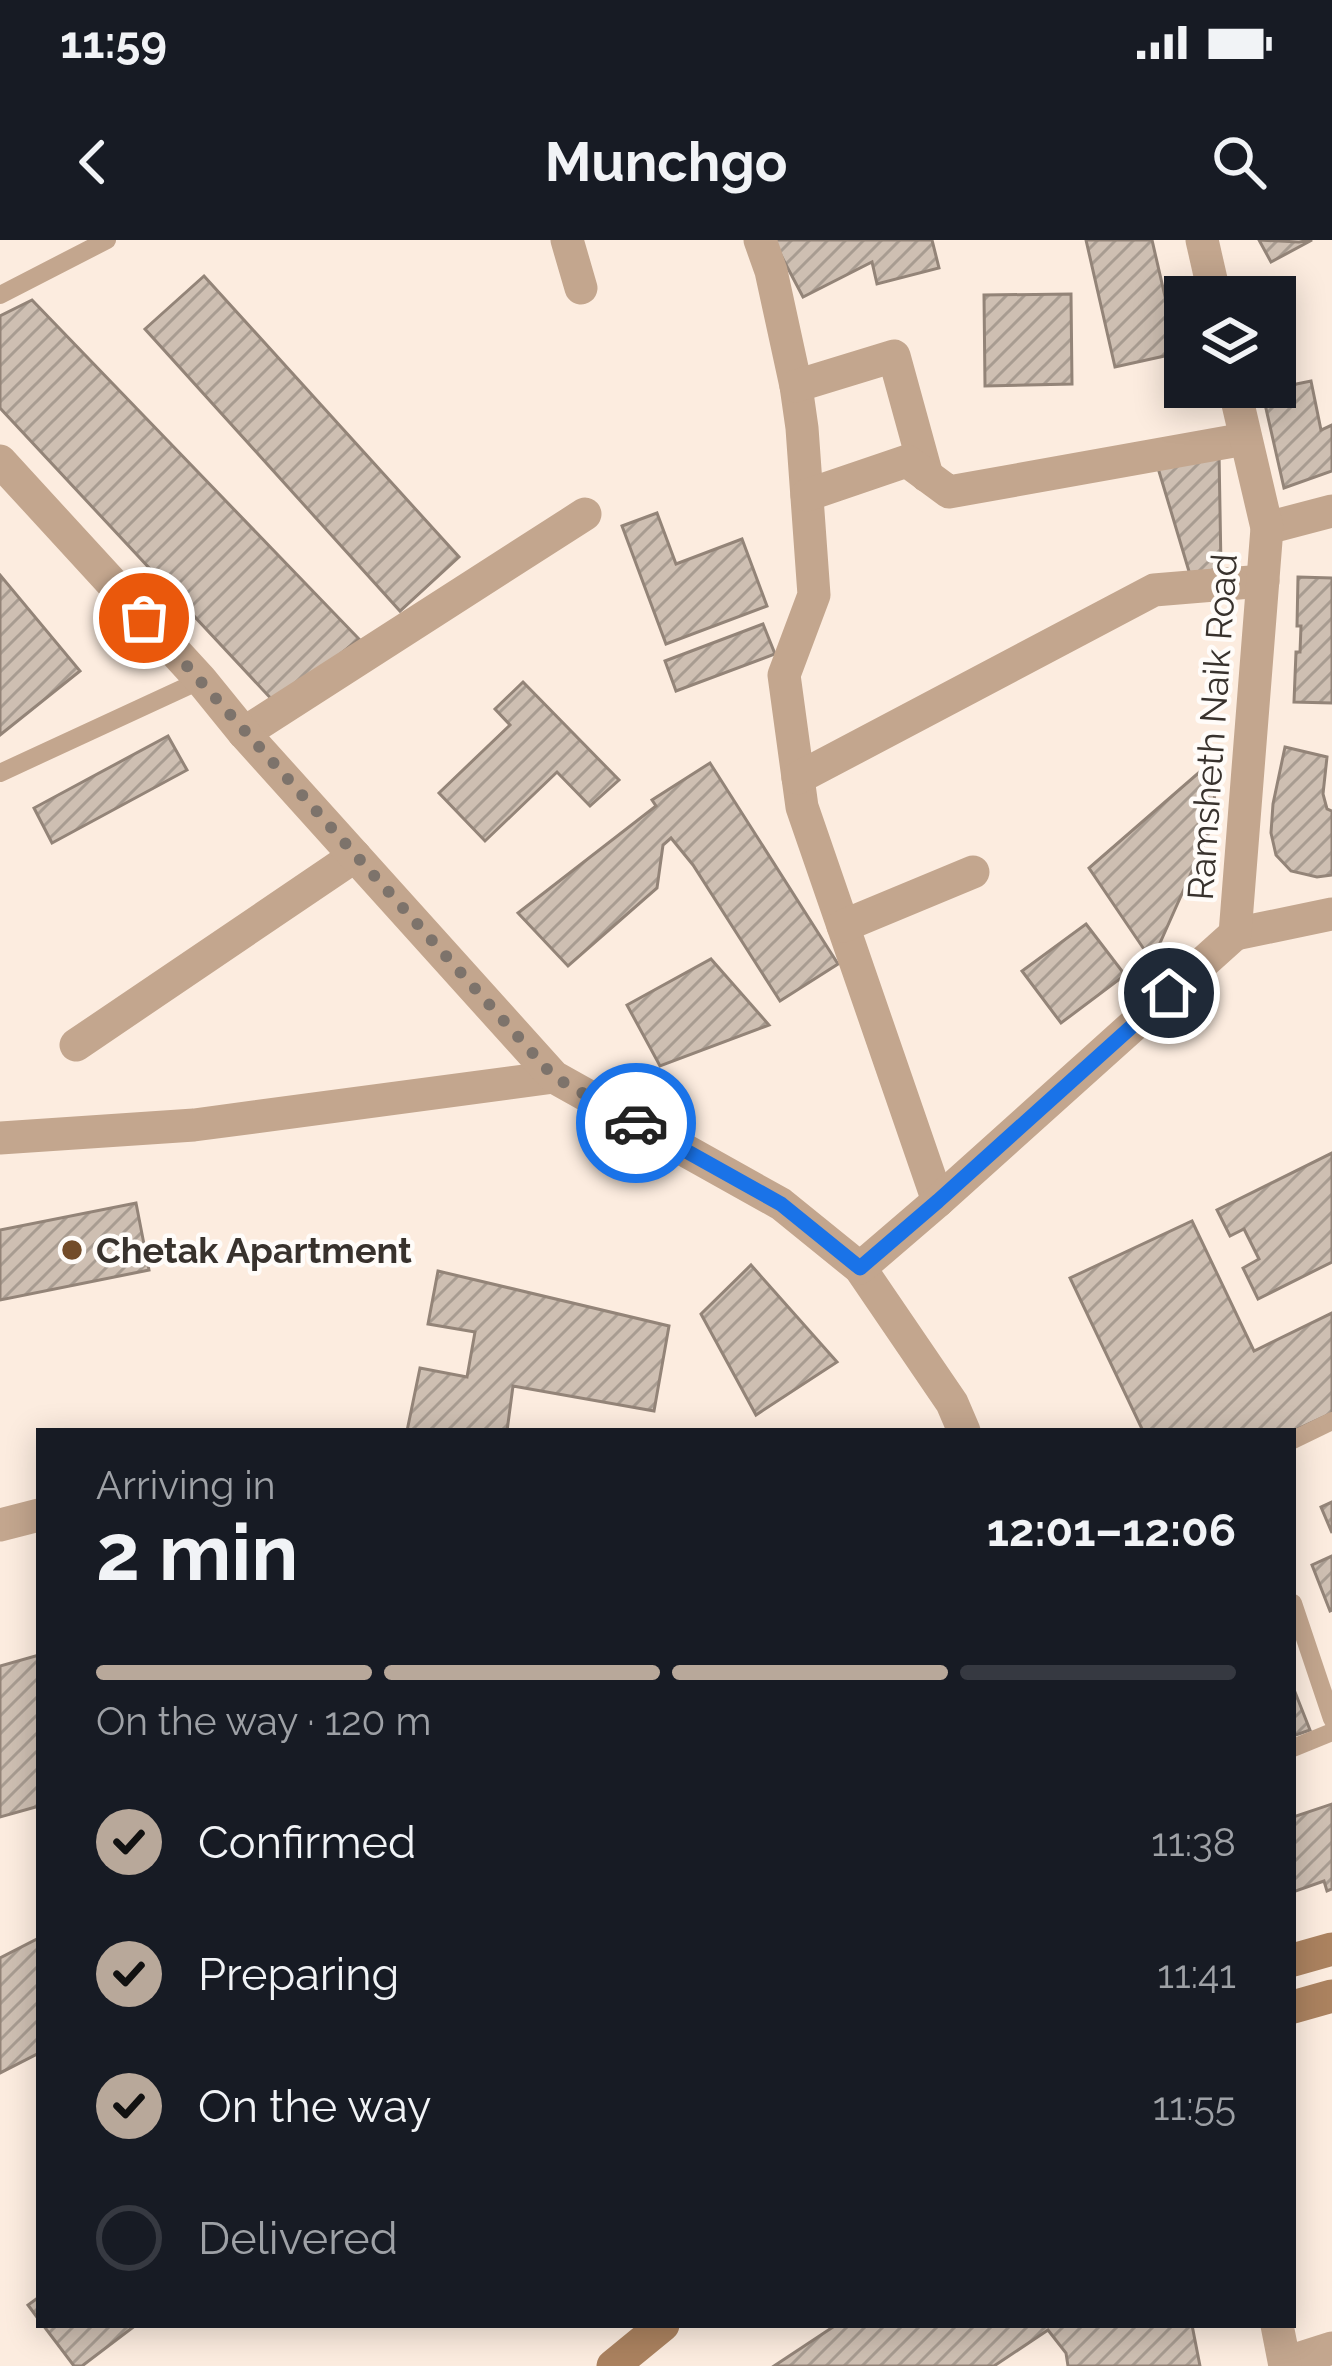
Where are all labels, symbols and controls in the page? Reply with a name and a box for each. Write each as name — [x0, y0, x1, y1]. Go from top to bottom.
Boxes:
text: 11:59 — [60, 16, 167, 69]
icon: back — [60, 129, 126, 195]
icon: search — [1206, 129, 1272, 195]
text: Munchgo — [545, 130, 787, 194]
map controls — [1164, 276, 1296, 408]
button: layers — [1164, 276, 1296, 408]
street label: Ramsheth Naik Road — [1179, 552, 1245, 902]
pin — [93, 567, 195, 669]
icon: bag — [111, 585, 177, 651]
pin — [1118, 942, 1220, 1044]
icon: home — [1136, 960, 1202, 1026]
courier — [576, 1063, 696, 1183]
icon: car — [603, 1090, 669, 1156]
place label: Chetak Apartment — [96, 1229, 412, 1271]
marker: Chetak Apartment — [59, 1237, 85, 1263]
text: Arriving in — [96, 1462, 276, 1508]
text: 12:01–12:06 — [987, 1504, 1236, 1557]
text: 2 min — [96, 1507, 298, 1598]
text: On the way · 120 m — [96, 1698, 431, 1744]
icon: check — [96, 1809, 162, 1875]
text: Confirmed — [198, 1816, 416, 1869]
text: 11:38 — [1151, 1819, 1236, 1865]
icon: check — [96, 1941, 162, 2007]
text: Preparing — [198, 1948, 399, 2001]
text: 11:41 — [1157, 1951, 1236, 1997]
icon: check — [96, 2073, 162, 2139]
text: On the way — [198, 2080, 432, 2133]
text: 11:55 — [1153, 2083, 1236, 2129]
text: Delivered — [198, 2212, 398, 2265]

